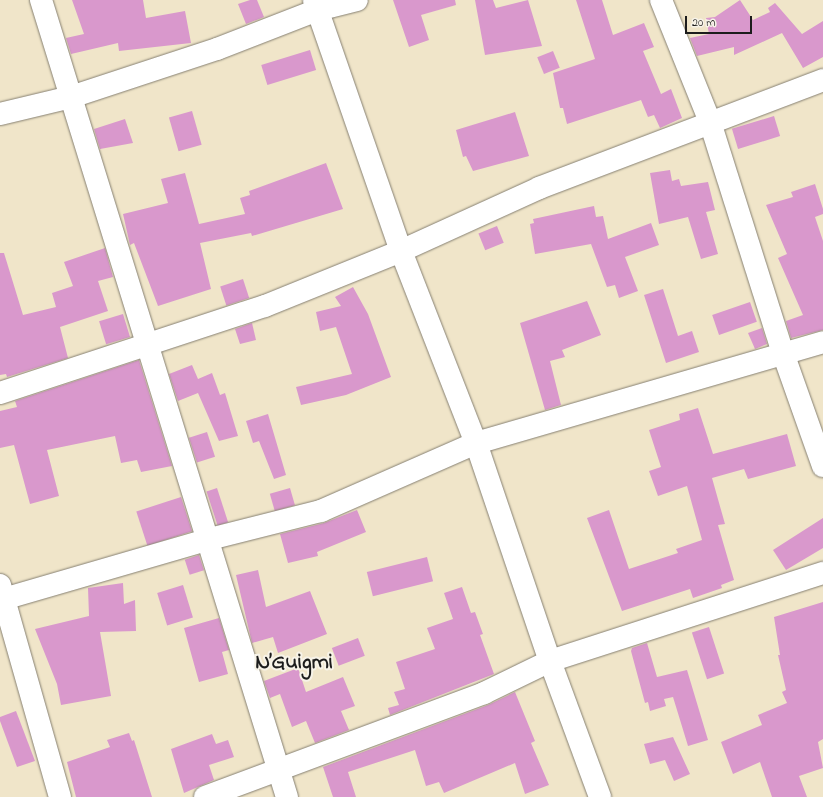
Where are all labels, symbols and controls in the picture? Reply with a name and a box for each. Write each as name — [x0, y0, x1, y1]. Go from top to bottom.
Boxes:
scale bar — [687, 8, 754, 34]
text: 20 m — [692, 14, 715, 32]
district label: N’Guigmi — [255, 651, 333, 677]

